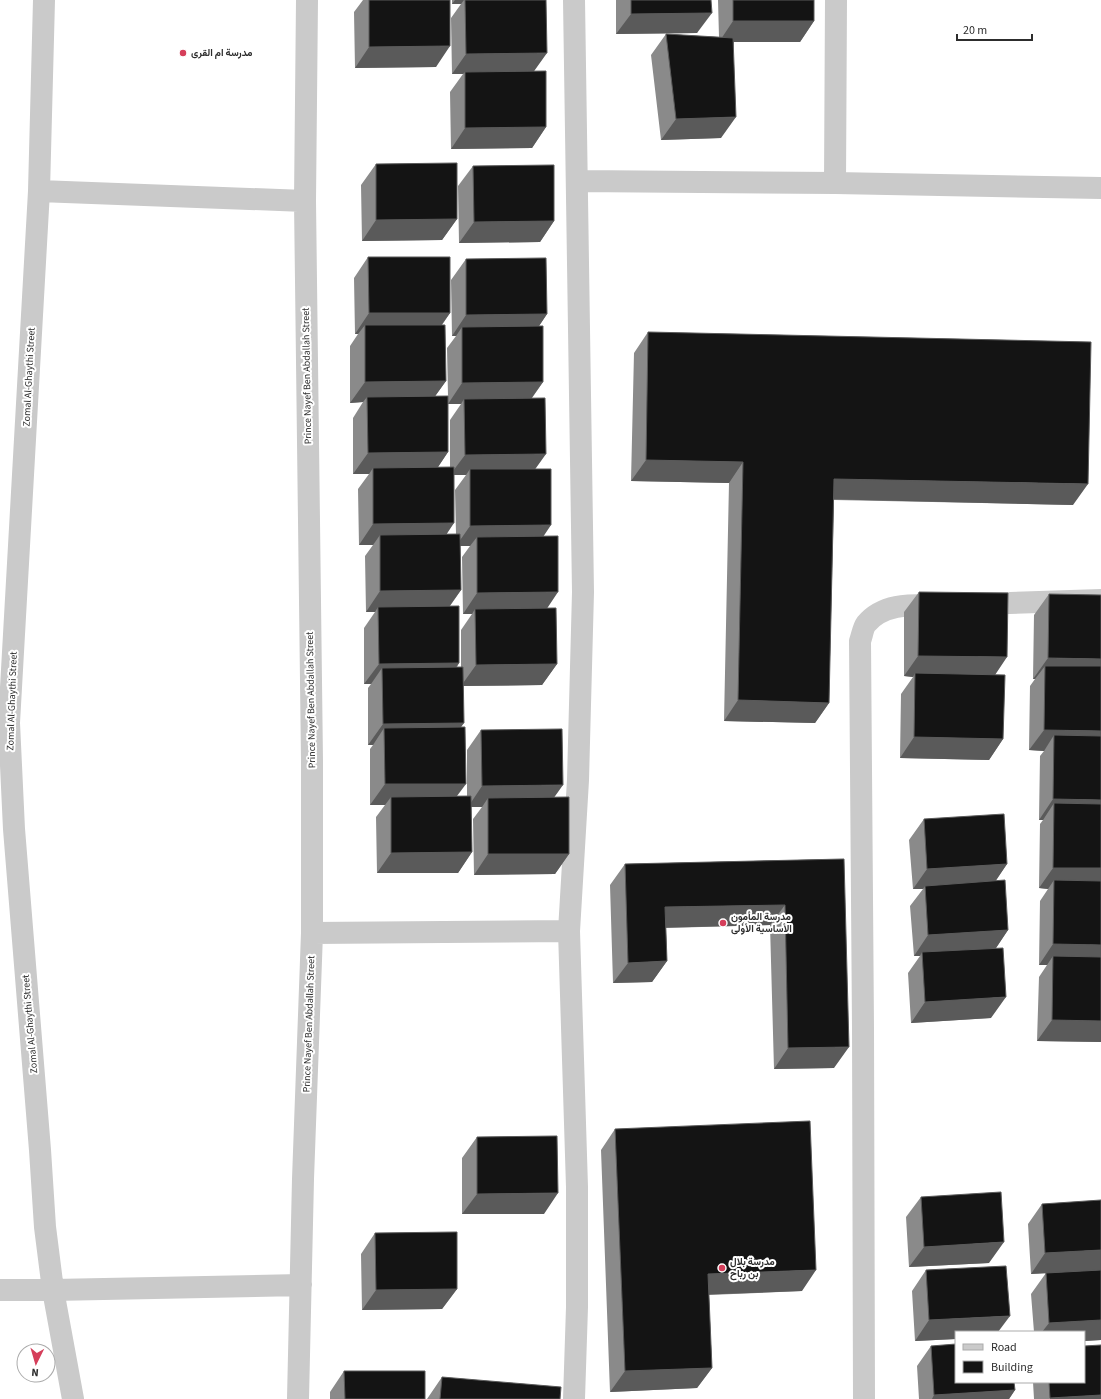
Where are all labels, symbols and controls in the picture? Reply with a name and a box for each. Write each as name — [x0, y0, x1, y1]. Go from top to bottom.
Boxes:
scale bar — [957, 16, 1032, 42]
text: 20 m — [963, 22, 987, 39]
place label: مدرسة ام القرى — [191, 46, 253, 60]
marker: مدرسة ام القرى — [178, 48, 188, 58]
street label: Prince Nayef Ben Abdallah Street — [299, 307, 315, 445]
street label: Zomal Al-Ghaythi Street — [19, 326, 39, 427]
street label: Prince Nayef Ben Abdallah Street — [303, 631, 319, 769]
street label: Zomal Al-Ghaythi Street — [3, 651, 21, 751]
place label: مدرسة المأمون الأساسية الأولى — [731, 910, 792, 936]
marker: مدرسة المأمون الأساسية الأولى — [718, 918, 728, 928]
street label: Prince Nayef Ben Abdallah Street — [300, 955, 318, 1093]
street label: Zomal Al-Ghaythi Street — [19, 973, 41, 1074]
place label: مدرسة بلال بن رباح — [730, 1255, 775, 1281]
marker: مدرسة بلال بن رباح — [717, 1263, 727, 1273]
legend — [955, 1331, 1085, 1383]
text: Road — [991, 1339, 1017, 1356]
north arrow — [16, 1343, 56, 1383]
text: Building — [991, 1359, 1033, 1376]
text: N — [31, 1365, 39, 1380]

